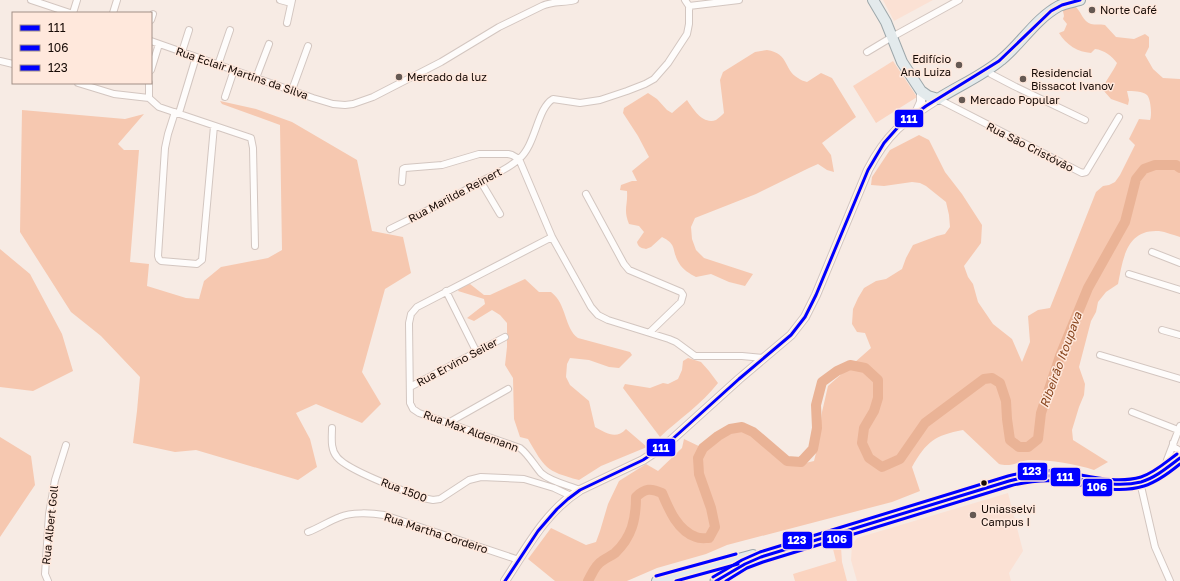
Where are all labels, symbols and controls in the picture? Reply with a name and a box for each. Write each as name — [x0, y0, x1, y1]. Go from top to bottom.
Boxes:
place label: Norte Café — [1100, 3, 1157, 16]
marker: Norte Café — [1087, 5, 1097, 15]
legend — [12, 12, 152, 84]
text: 111 — [48, 20, 66, 35]
text: 106 — [48, 40, 69, 55]
street label: Rua Eclair Martins da Silva — [174, 44, 310, 101]
place label: Edifício Ana Luiza — [900, 52, 951, 78]
text: 123 — [48, 60, 68, 75]
marker: Edifício Ana Luiza — [954, 60, 964, 70]
place label: Residencial Bissacot Ivanov — [1031, 66, 1114, 92]
place label: Mercado da luz — [407, 70, 487, 83]
marker: Mercado da luz — [394, 72, 404, 82]
marker: Residencial Bissacot Ivanov — [1018, 74, 1028, 84]
place label: Mercado Popular — [970, 93, 1060, 106]
marker: Mercado Popular — [957, 95, 967, 105]
line badge: 111 — [894, 109, 924, 128]
text: 111 — [901, 112, 918, 125]
street label: Rua São Cristóvão — [985, 119, 1076, 174]
street label: Rua Marilde Reinert — [406, 164, 504, 225]
water label: Ribeirão Itoupava — [1036, 309, 1085, 410]
street label: Rua Ervino Seiler — [414, 334, 500, 388]
street label: Rua Max Aldemann — [422, 407, 521, 454]
line badge: 111 — [646, 438, 676, 457]
text: 111 — [653, 441, 670, 454]
line badge: 123 — [1017, 462, 1048, 481]
text: 123 — [1022, 464, 1042, 477]
line badge: 111 — [1050, 467, 1081, 487]
text: 111 — [1057, 470, 1074, 483]
street label: Rua 1500 — [379, 475, 429, 504]
unlabelled marker — [979, 478, 989, 488]
line badge: 106 — [1082, 478, 1113, 497]
text: 106 — [1087, 480, 1107, 493]
street label: Rua Albert Goll — [39, 484, 60, 565]
place label: Uniasselvi Campus I — [981, 502, 1035, 528]
street label: Rua Martha Cordeiro — [383, 510, 490, 556]
marker: Uniasselvi Campus I — [968, 510, 978, 520]
line badge: 106 — [822, 530, 853, 549]
line badge: 123 — [782, 531, 813, 550]
text: 106 — [827, 532, 847, 545]
text: 123 — [787, 533, 807, 546]

